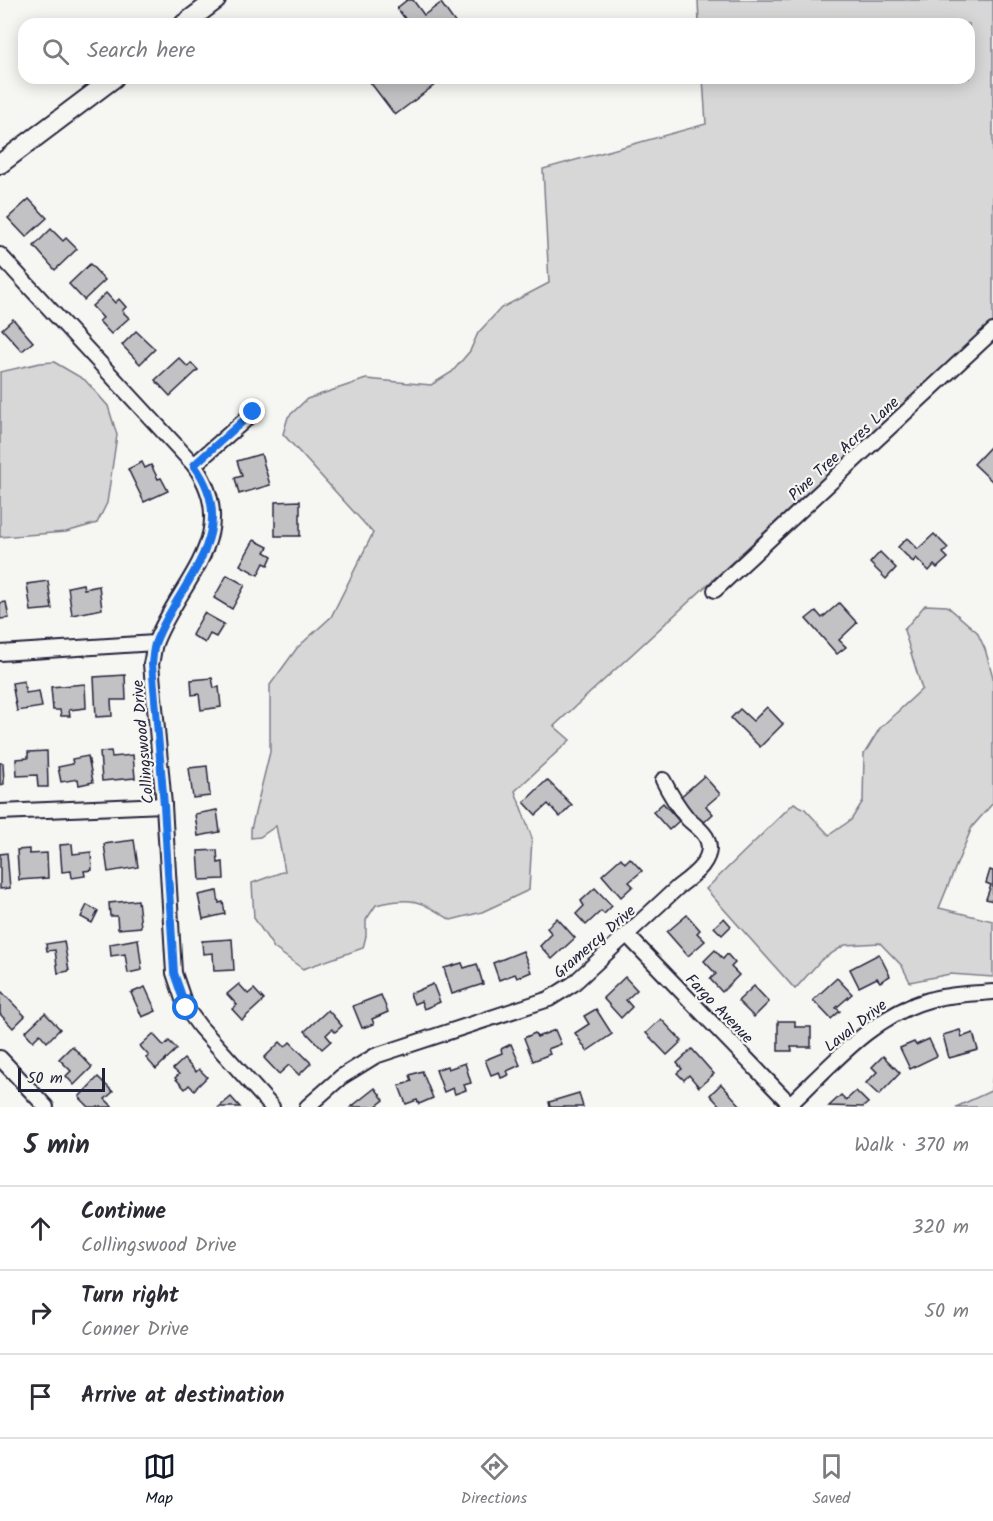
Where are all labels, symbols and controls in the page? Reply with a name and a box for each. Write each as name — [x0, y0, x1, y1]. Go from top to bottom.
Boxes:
search box — [18, 18, 975, 84]
text: Search here — [87, 34, 195, 69]
icon: search — [39, 35, 72, 68]
street label: Pine Tree Acres Lane — [783, 391, 905, 507]
route end — [239, 398, 265, 424]
street label: Collingswood Drive — [126, 679, 161, 805]
street label: Gramercy Drive — [548, 899, 642, 985]
street label: Fargo Avenue — [679, 968, 759, 1050]
street label: Laval Drive — [819, 993, 893, 1059]
route start — [172, 994, 198, 1020]
scale bar — [18, 1065, 105, 1092]
text: 50 m — [27, 1066, 63, 1091]
text: 5 min — [24, 1125, 90, 1167]
text: Walk · 370 m — [854, 1130, 969, 1162]
text: Continue — [81, 1195, 166, 1230]
icon: ahead — [24, 1212, 57, 1245]
text: 320 m — [912, 1212, 969, 1244]
text: Collingswood Drive — [81, 1230, 237, 1262]
text: Turn right — [81, 1279, 179, 1314]
icon: right — [24, 1296, 57, 1329]
text: 50 m — [924, 1296, 969, 1328]
text: Conner Drive — [81, 1314, 189, 1346]
text: Arrive at destination — [81, 1379, 284, 1414]
icon: arrive — [24, 1380, 57, 1413]
tab: Map — [143, 1450, 176, 1511]
tab: Directions — [461, 1450, 527, 1511]
tab: Saved — [812, 1450, 850, 1511]

